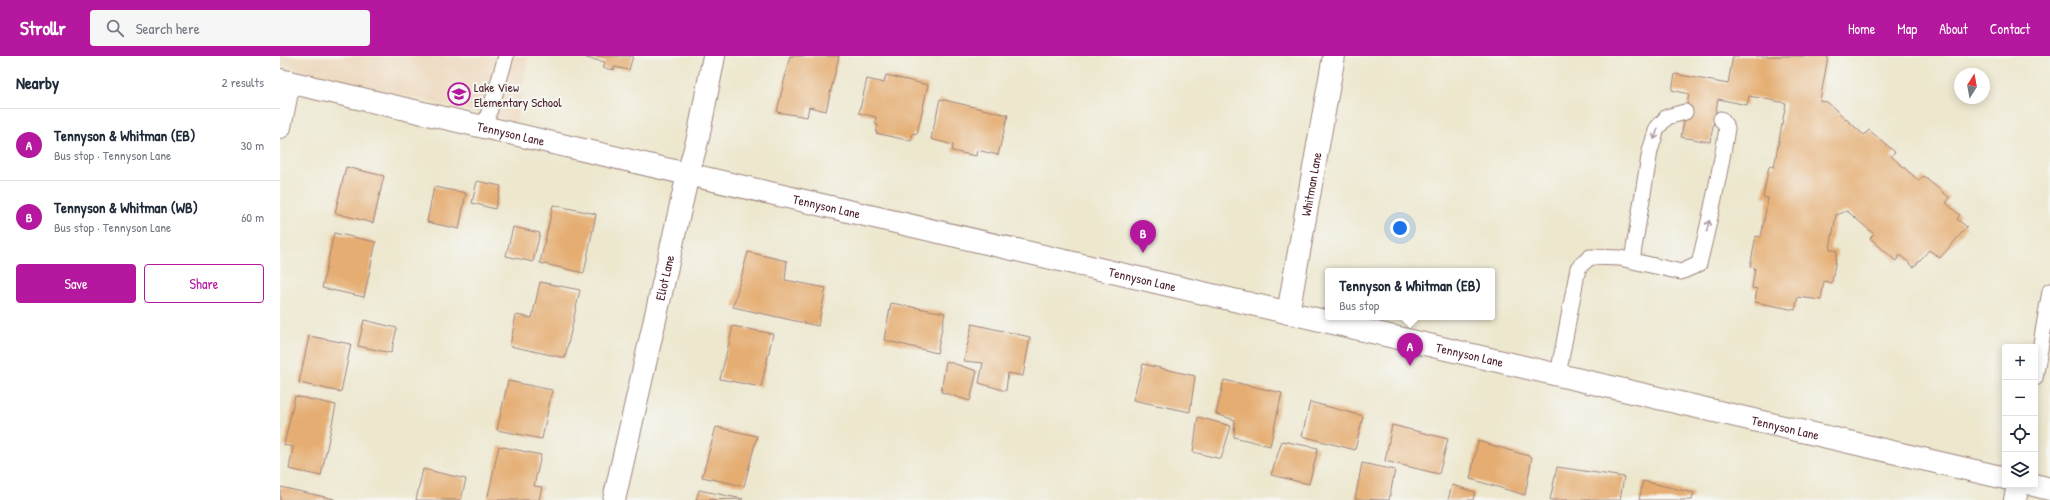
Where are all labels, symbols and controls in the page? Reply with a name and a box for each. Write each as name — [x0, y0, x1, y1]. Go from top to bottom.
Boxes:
search box — [90, 10, 370, 46]
text: Strollr — [20, 15, 66, 41]
icon: search — [104, 17, 126, 39]
text: Search here — [136, 18, 200, 39]
text: Home — [1848, 19, 1875, 38]
text: Map — [1897, 19, 1917, 38]
text: About — [1939, 19, 1968, 38]
text: Contact — [1990, 19, 2030, 38]
north arrow — [1954, 68, 1990, 104]
text: Nearby — [16, 71, 59, 94]
text: 2 results — [222, 73, 264, 91]
place label: Lake View Elementary School — [474, 78, 562, 111]
school or university icon: Lake View Elementary School — [446, 81, 472, 107]
street label: Tennyson Lane — [475, 117, 546, 150]
text: Tennyson & Whitman (EB) — [54, 125, 195, 146]
one-way arrow — [1652, 127, 1659, 140]
text: A — [26, 136, 32, 154]
text: 30 m — [241, 136, 264, 154]
text: Bus stop · Tennyson Lane — [54, 146, 171, 164]
street label: Whitman Lane — [1297, 151, 1326, 218]
street label: Tennyson Lane — [791, 190, 862, 223]
text: Tennyson & Whitman (WB) — [54, 197, 198, 218]
text: B — [26, 208, 32, 226]
text: 60 m — [241, 208, 264, 226]
text: Bus stop · Tennyson Lane — [54, 218, 171, 236]
your location — [1390, 218, 1410, 238]
pin: B — [1130, 220, 1156, 253]
one-way arrow — [1705, 220, 1712, 233]
street label: Eliot Lane — [651, 253, 678, 302]
street label: Tennyson Lane — [1107, 262, 1178, 295]
button: Save — [16, 264, 136, 303]
button: Share — [144, 264, 264, 303]
popup — [1325, 268, 1495, 320]
text: Tennyson & Whitman (EB) — [1339, 275, 1481, 296]
text: Bus stop — [1339, 296, 1379, 314]
pin: A — [1397, 333, 1423, 366]
street label: Tennyson Lane — [1434, 338, 1505, 371]
map controls — [2002, 344, 2038, 488]
button: + — [2002, 344, 2038, 380]
button: − — [2002, 380, 2038, 416]
street label: Tennyson Lane — [1750, 411, 1821, 444]
button: locate — [2002, 416, 2038, 452]
button: layers — [2002, 452, 2038, 488]

